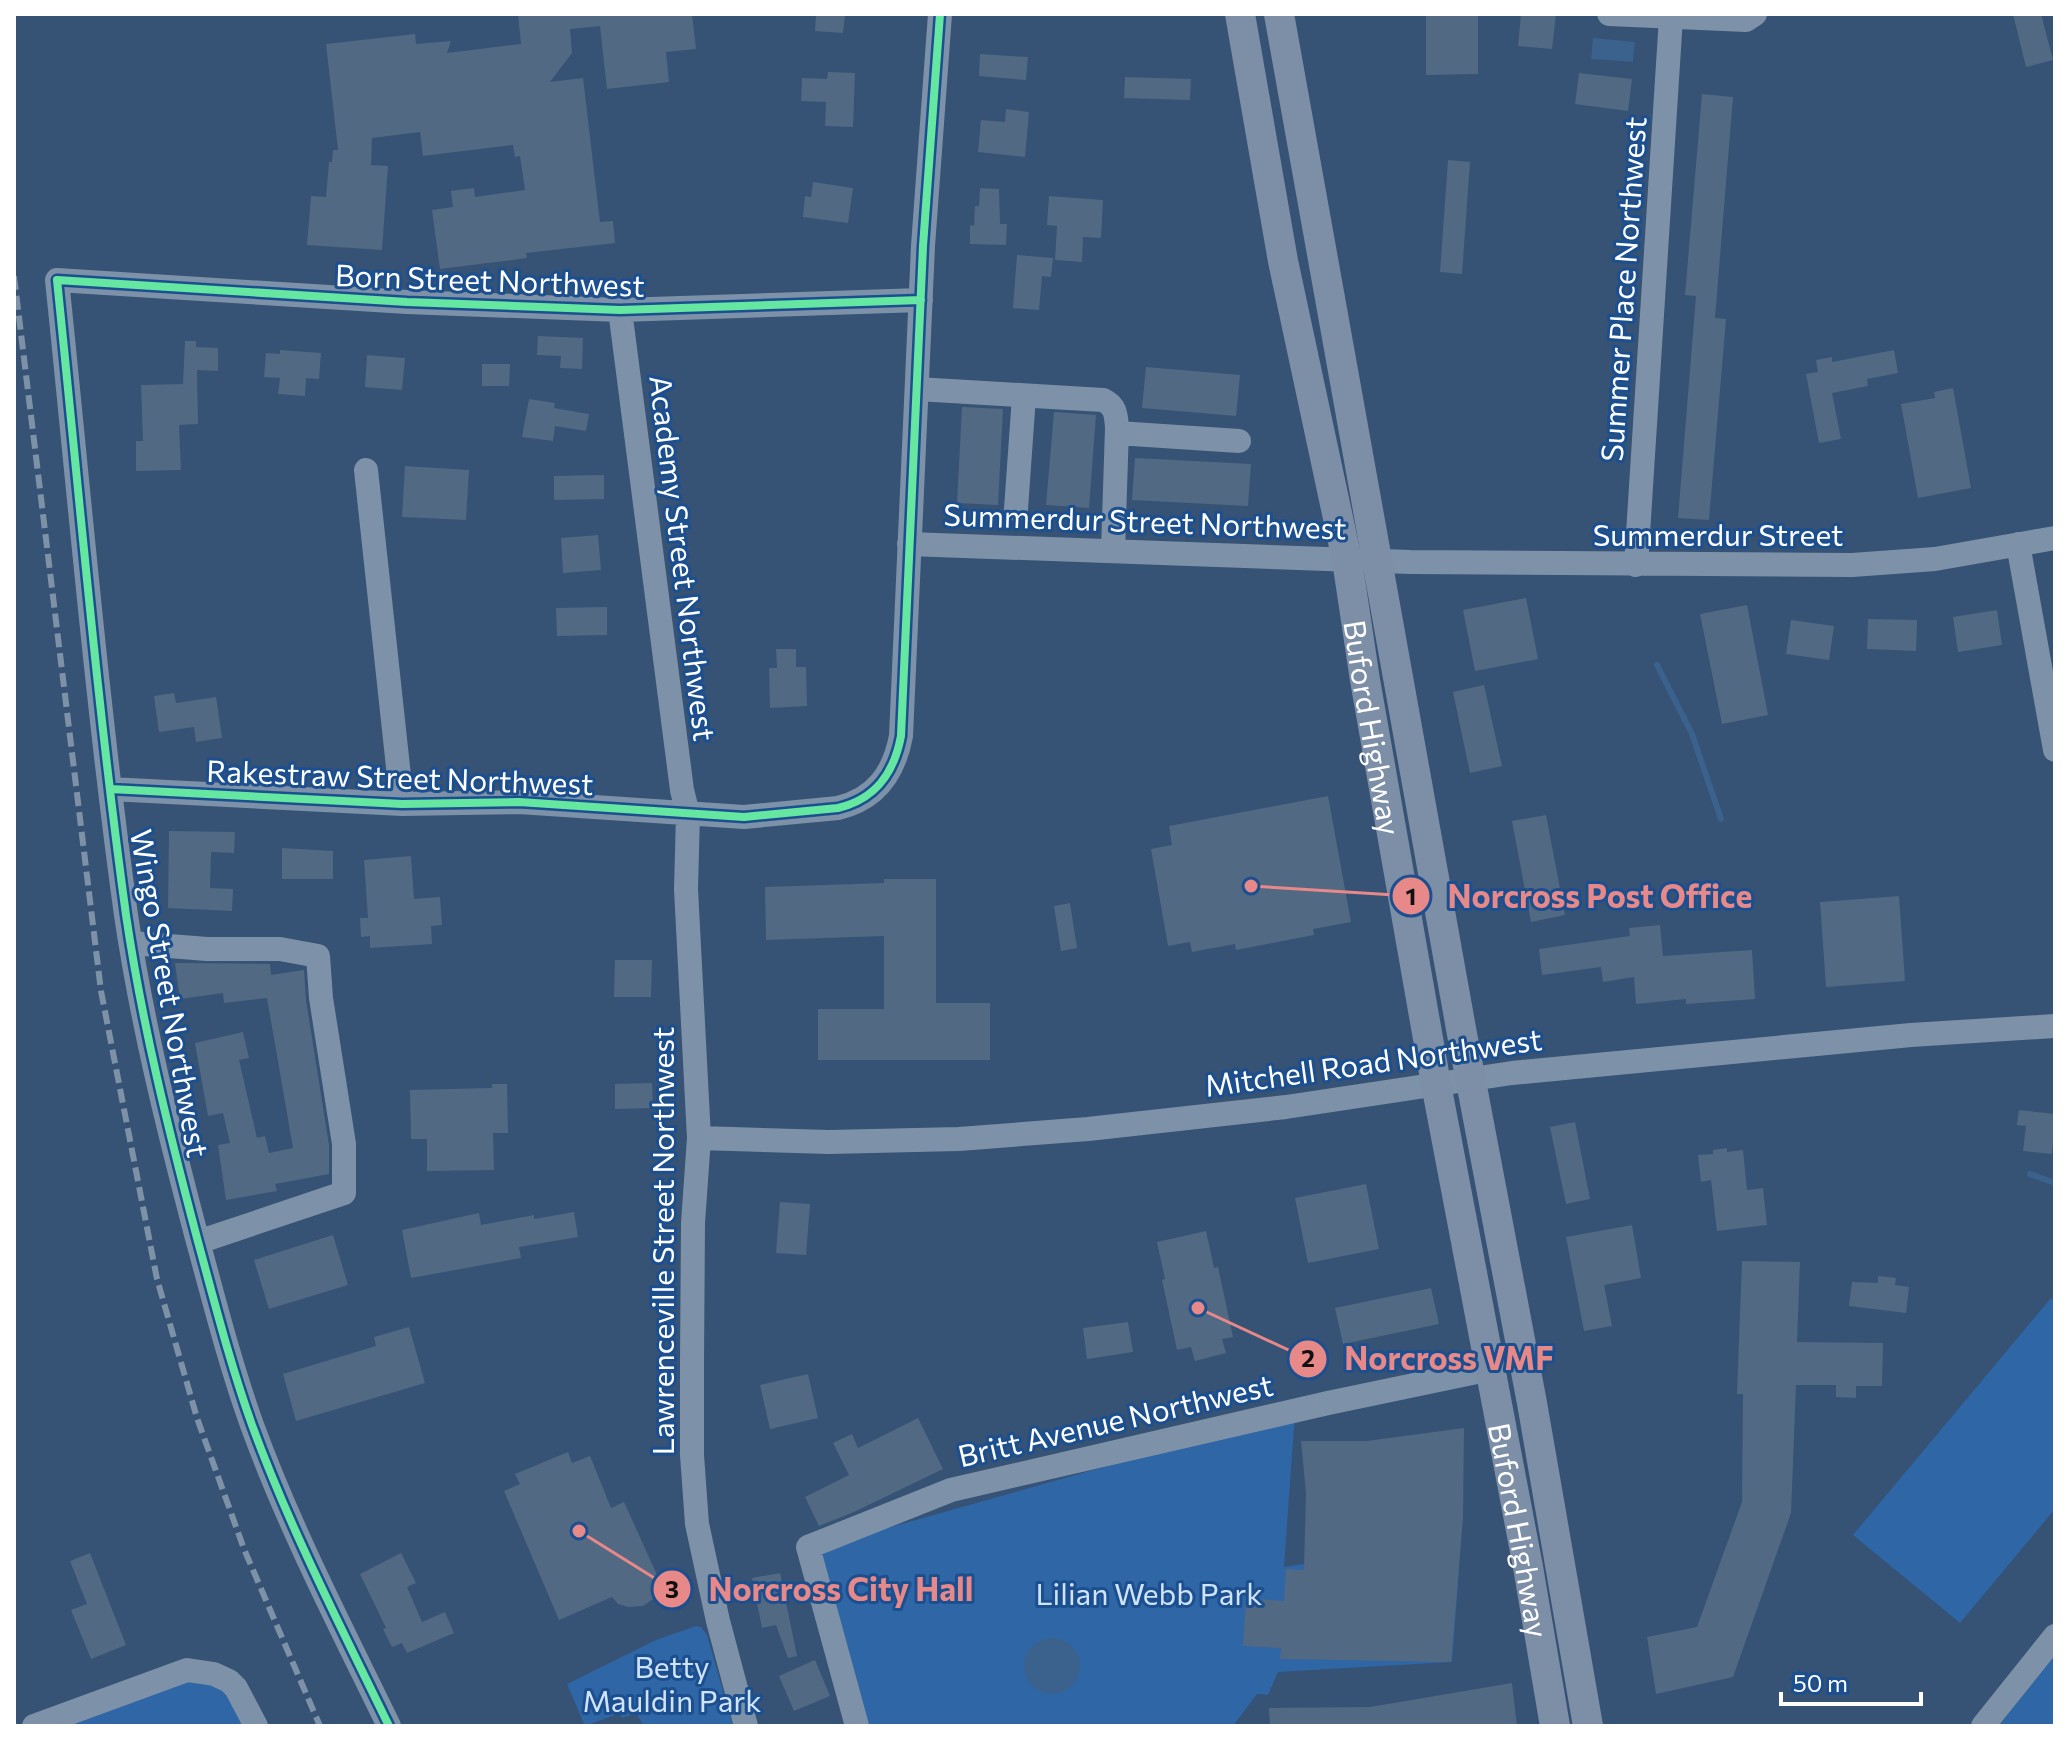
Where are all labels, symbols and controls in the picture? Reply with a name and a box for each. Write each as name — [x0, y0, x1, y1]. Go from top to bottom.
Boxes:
street label: Summer Place Northwest — [1591, 115, 1653, 463]
street label: Born Street Northwest — [335, 255, 645, 303]
street label: Academy Street Northwest — [643, 373, 725, 743]
street label: Summerdur Street Northwest — [943, 494, 1347, 546]
street label: Summerdur Street — [1593, 515, 1843, 552]
street label: Buford Highway — [1338, 617, 1410, 838]
street label: Rakestraw Street Northwest — [206, 751, 594, 801]
street label: Wingo Street Northwest — [124, 826, 218, 1160]
callout: Norcross Post Office — [1391, 868, 1768, 924]
text: Norcross Post Office — [1448, 875, 1752, 915]
text: 1 — [1406, 881, 1416, 910]
street label: Mitchell Road Northwest — [1202, 1019, 1544, 1103]
street label: Lawrenceville Street Northwest — [643, 1027, 680, 1455]
callout: Norcross VMF — [1288, 1331, 1569, 1387]
text: Norcross VMF — [1344, 1337, 1554, 1377]
text: 2 — [1301, 1343, 1315, 1372]
street label: Britt Avenue Northwest — [954, 1365, 1276, 1473]
street label: Buford Highway — [1482, 1420, 1558, 1640]
callout: Norcross City Hall — [652, 1561, 989, 1617]
text: Norcross City Hall — [708, 1568, 974, 1608]
text: 3 — [665, 1574, 679, 1603]
park label: Lilian Webb Park — [1035, 1574, 1263, 1611]
park label: Betty Mauldin Park — [582, 1647, 762, 1718]
scale bar — [1781, 1656, 1921, 1706]
text: 50 m — [1793, 1668, 1848, 1697]

